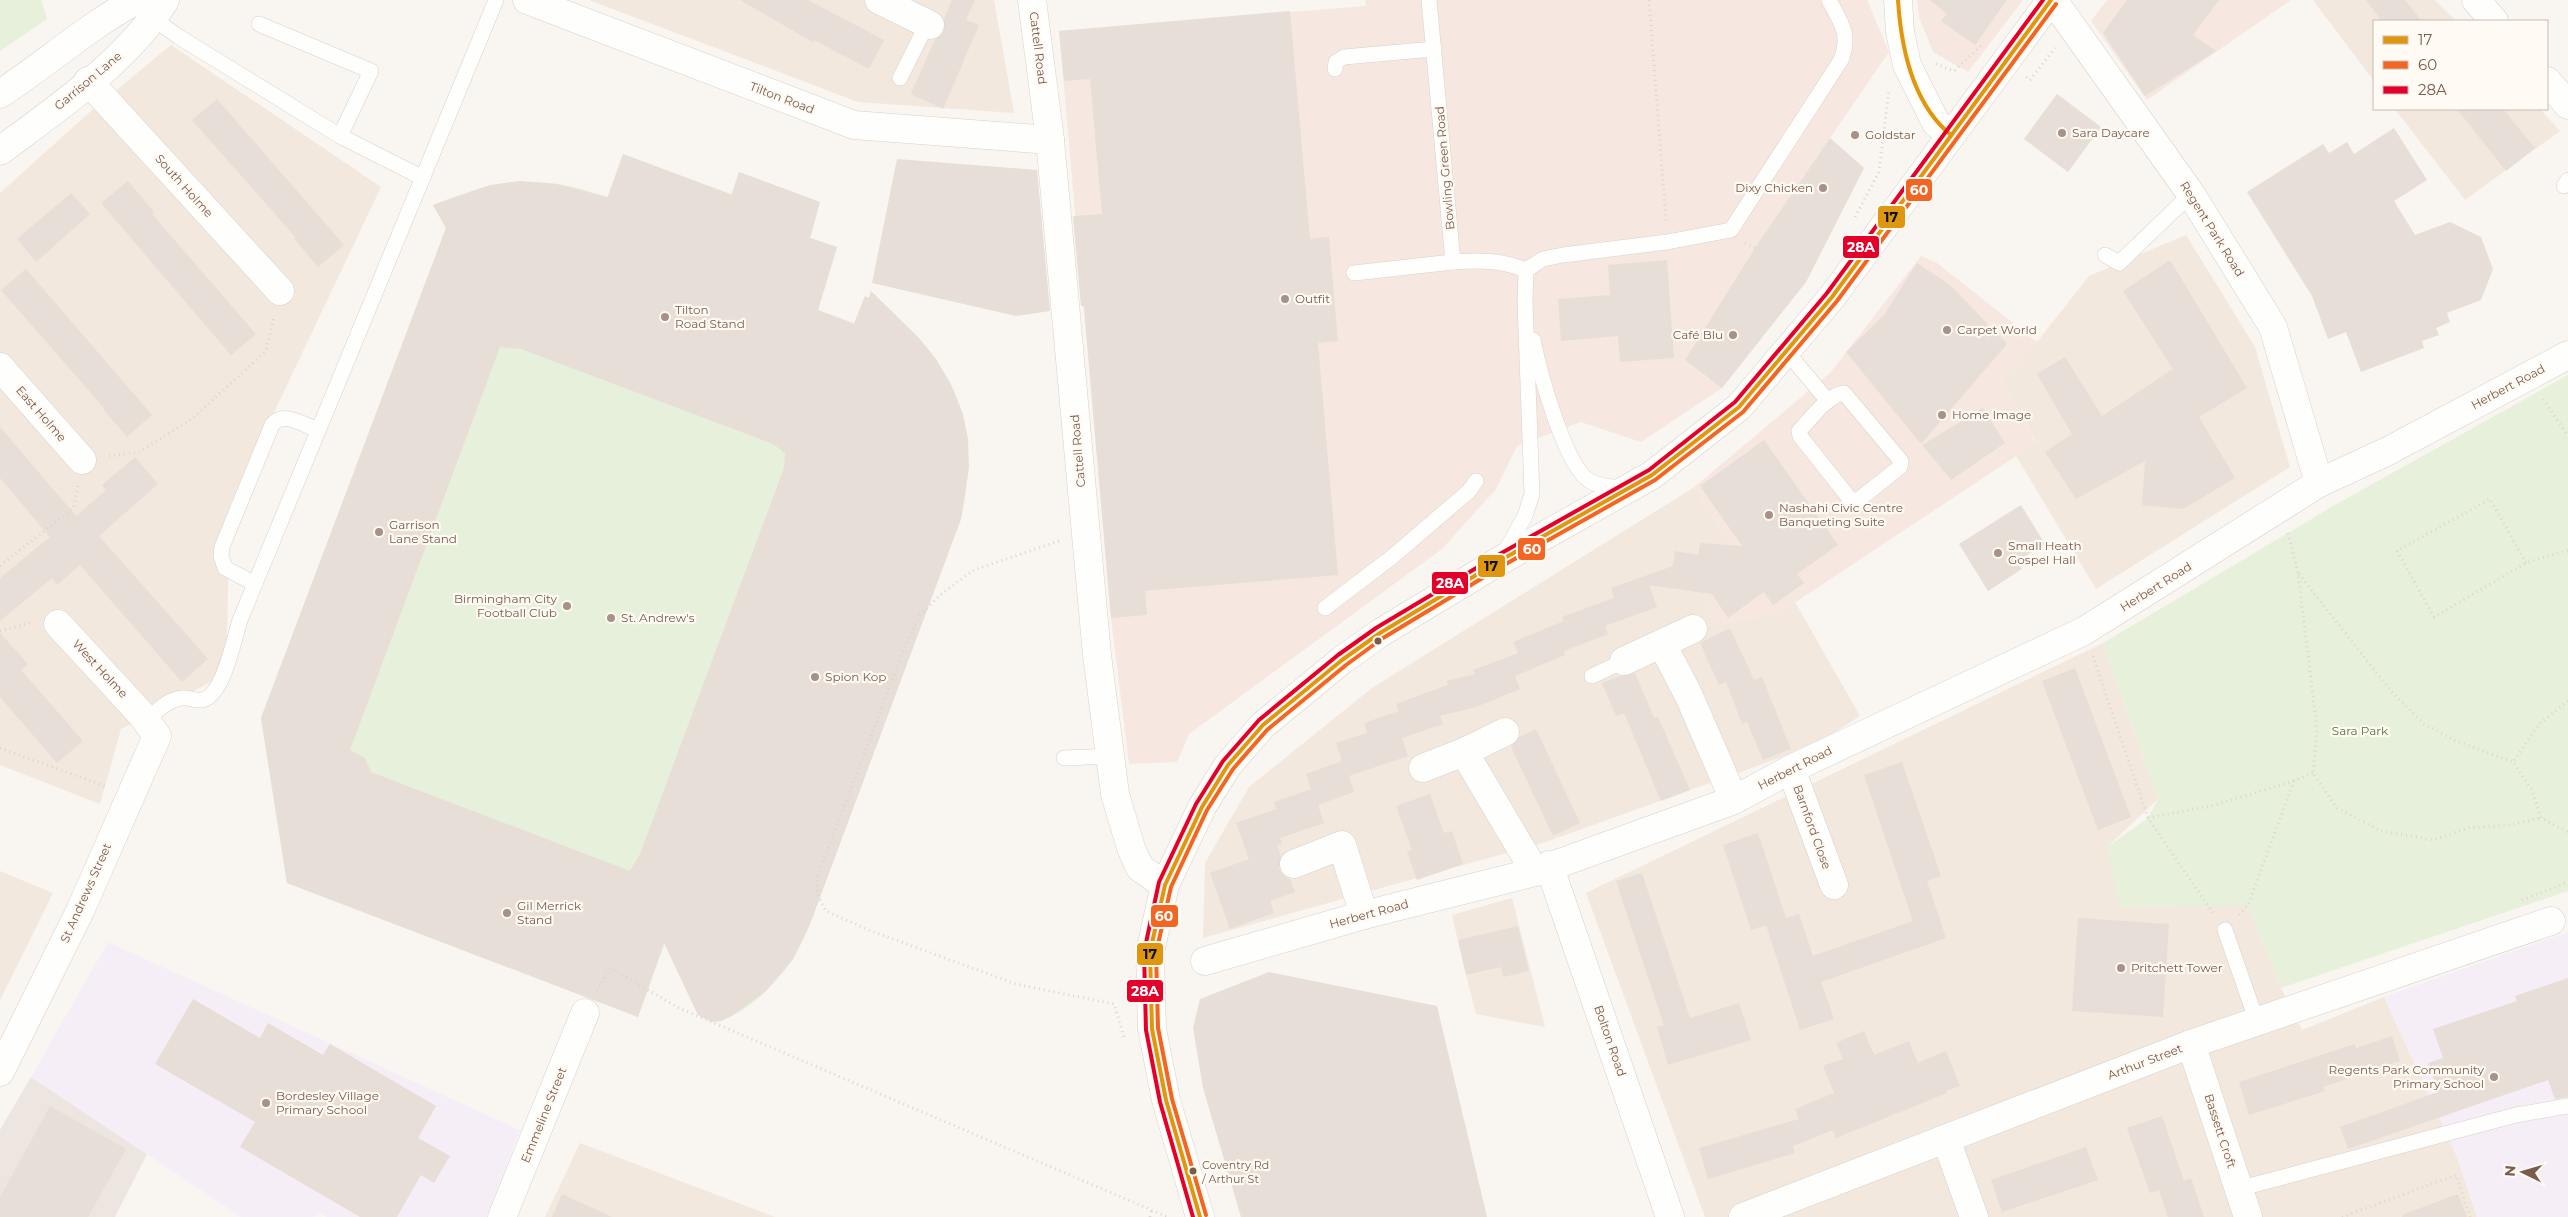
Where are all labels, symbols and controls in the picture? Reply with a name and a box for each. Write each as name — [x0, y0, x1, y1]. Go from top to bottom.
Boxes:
street label: Cattell Road — [1027, 11, 1050, 85]
legend — [2373, 20, 2548, 110]
text: 17 — [2418, 30, 2432, 49]
street label: Garrison Lane — [51, 48, 124, 113]
text: 60 — [2418, 55, 2437, 74]
street label: Tilton Road — [748, 78, 817, 117]
text: 28A — [2418, 80, 2447, 99]
street label: Bowling Green Road — [1432, 106, 1457, 230]
place label: Sara Daycare — [2072, 125, 2150, 140]
place label: Goldstar — [1865, 127, 1916, 142]
marker: Sara Daycare — [2056, 127, 2068, 139]
marker: Goldstar — [1849, 129, 1861, 141]
street label: South Holme — [152, 151, 217, 220]
line badge: 60 — [1905, 178, 1933, 202]
street label: Regent Park Road — [2177, 178, 2248, 279]
place label: Dixy Chicken — [1735, 180, 1813, 195]
text: 60 — [1910, 181, 1928, 199]
marker: Dixy Chicken — [1817, 182, 1829, 194]
line badge: 17 — [1877, 205, 1906, 229]
text: 17 — [1884, 208, 1898, 226]
line badge: 28A — [1842, 235, 1880, 259]
text: 28A — [1847, 238, 1875, 256]
place label: Outfit — [1295, 291, 1330, 306]
marker: Outfit — [1279, 293, 1291, 305]
place label: Tilton Road Stand — [675, 302, 745, 331]
marker: Tilton Road Stand — [659, 311, 671, 323]
place label: Carpet World — [1957, 322, 2037, 337]
marker: Carpet World — [1941, 324, 1953, 336]
place label: Café Blu — [1673, 327, 1723, 342]
marker: Café Blu — [1727, 329, 1739, 341]
street label: Herbert Road — [2468, 361, 2547, 412]
street label: East Holme — [13, 383, 70, 445]
place label: Home Image — [1952, 407, 2031, 422]
marker: Home Image — [1936, 409, 1948, 421]
street label: Cattell Road — [1067, 414, 1088, 488]
place label: Nashahi Civic Centre Banqueting Suite — [1779, 500, 1903, 529]
marker: Nashahi Civic Centre Banqueting Suite — [1763, 509, 1775, 521]
place label: Garrison Lane Stand — [389, 517, 457, 546]
marker: Garrison Lane Stand — [373, 526, 385, 538]
line badge: 60 — [1517, 537, 1546, 561]
place label: Small Heath Gospel Hall — [2008, 538, 2082, 567]
text: 60 — [1523, 540, 1541, 558]
marker: Small Heath Gospel Hall — [1992, 547, 2004, 559]
line badge: 17 — [1477, 554, 1506, 578]
text: 17 — [1484, 557, 1498, 575]
street label: Herbert Road — [2117, 559, 2194, 615]
line badge: 28A — [1431, 571, 1469, 595]
text: 28A — [1436, 574, 1464, 592]
place label: Birmingham City Football Club — [454, 591, 557, 620]
marker: Birmingham City Football Club — [561, 600, 573, 612]
place label: St. Andrew's — [621, 610, 695, 625]
marker: St. Andrew's — [605, 612, 617, 624]
street label: West Holme — [70, 636, 131, 701]
unlabelled marker — [1373, 636, 1383, 646]
place label: Spion Kop — [825, 669, 886, 684]
marker: Spion Kop — [809, 671, 821, 683]
park label: Sara Park — [2332, 723, 2389, 738]
street label: Herbert Road — [1755, 742, 1834, 793]
street label: Barnford Close — [1790, 783, 1835, 871]
street label: St Andrews Street — [57, 840, 114, 945]
street label: Herbert Road — [1328, 896, 1410, 931]
place label: Gil Merrick Stand — [517, 898, 582, 927]
line badge: 60 — [1150, 904, 1179, 928]
marker: Gil Merrick Stand — [501, 907, 513, 919]
text: 60 — [1155, 907, 1173, 925]
line badge: 17 — [1136, 942, 1164, 966]
text: 17 — [1143, 945, 1157, 963]
place label: Pritchett Tower — [2131, 960, 2223, 975]
marker: Pritchett Tower — [2115, 962, 2127, 974]
line badge: 28A — [1126, 979, 1164, 1003]
text: 28A — [1131, 982, 1159, 1000]
street label: Bolton Road — [1591, 1003, 1630, 1078]
street label: Arthur Street — [2105, 1040, 2184, 1083]
place label: Regents Park Community Primary School — [2329, 1062, 2484, 1091]
street label: Emmeline Street — [517, 1065, 570, 1165]
marker: Regents Park Community Primary School — [2488, 1071, 2500, 1083]
place label: Bordesley Village Primary School — [276, 1088, 379, 1117]
street label: Bassett Croft — [2201, 1092, 2240, 1170]
marker: Bordesley Village Primary School — [260, 1097, 272, 1109]
north arrow — [2498, 1147, 2548, 1197]
place label: Coventry Rd / Arthur St — [1201, 1158, 1269, 1186]
text: N — [2501, 1164, 2520, 1177]
marker: Coventry Rd / Arthur St — [1188, 1166, 1198, 1176]

